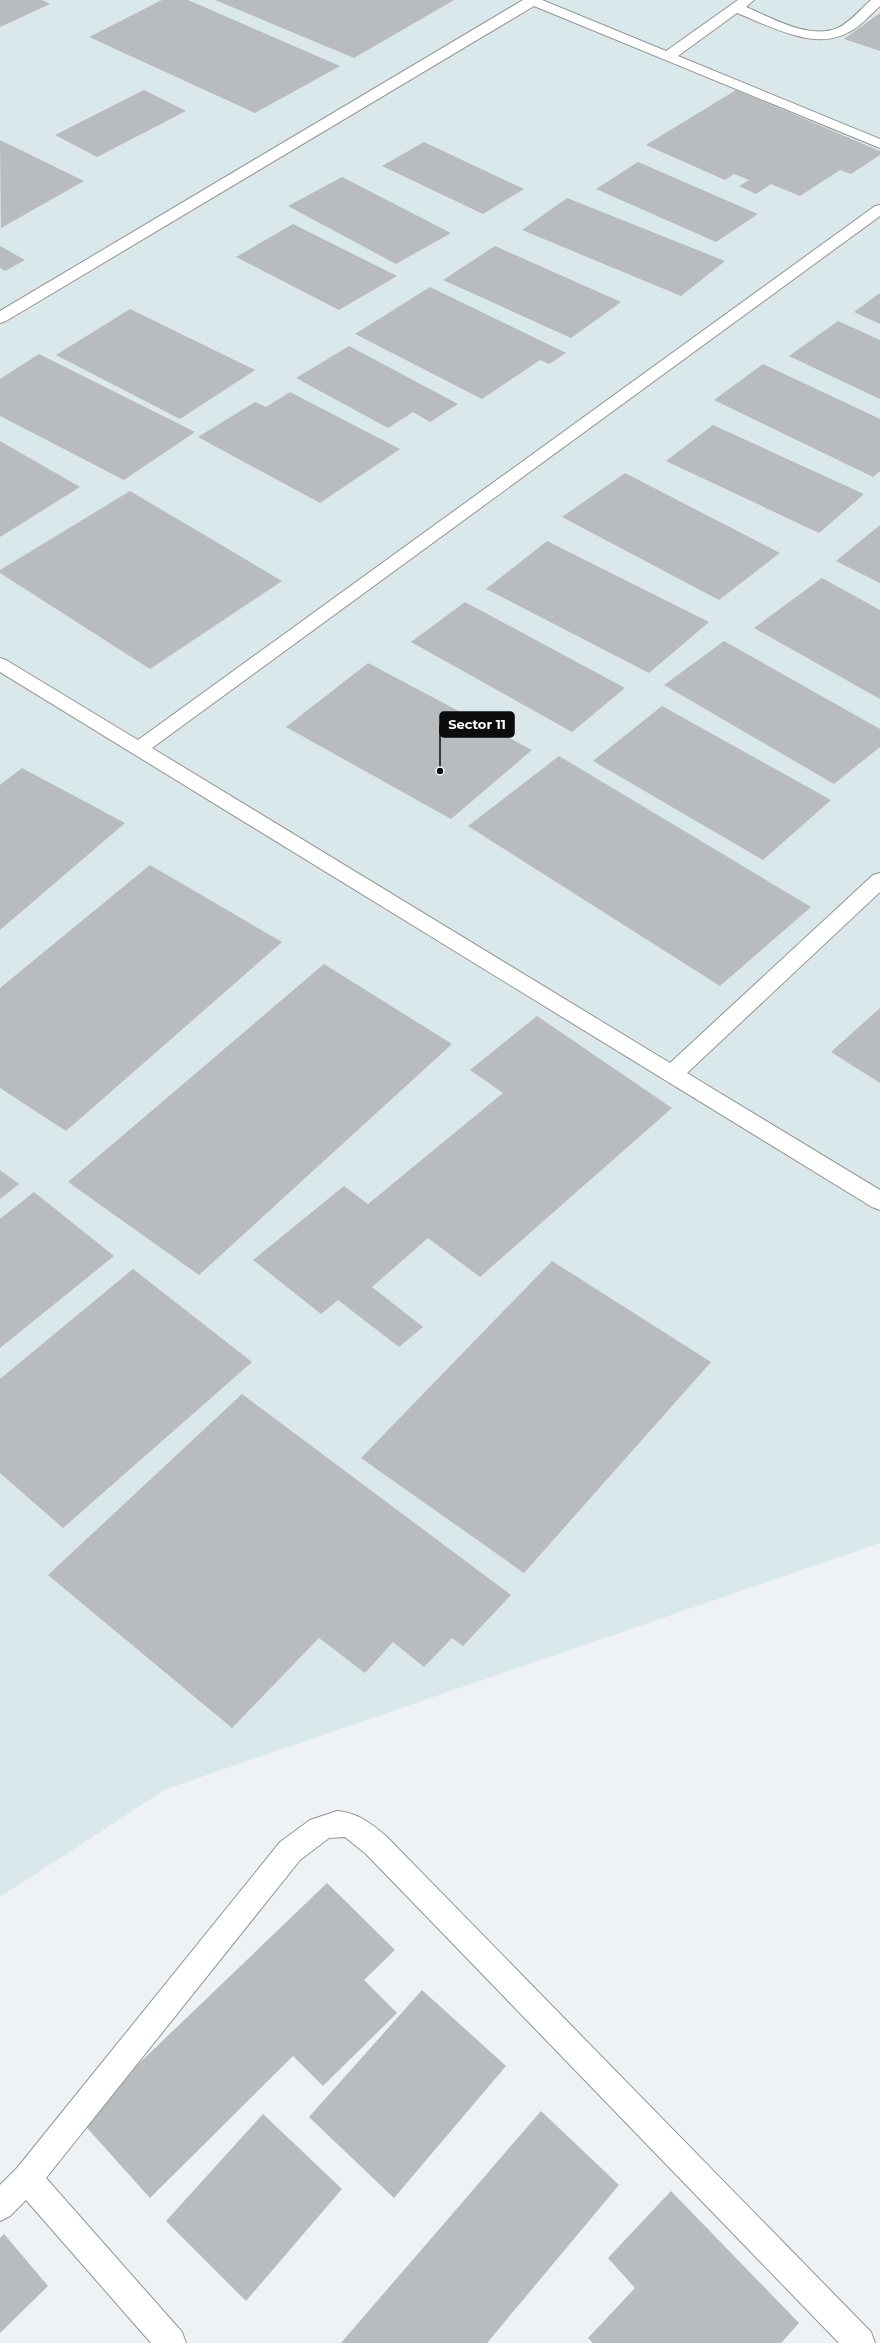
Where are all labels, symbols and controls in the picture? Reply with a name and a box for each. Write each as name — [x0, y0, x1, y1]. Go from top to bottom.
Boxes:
callout: Sector 11 — [440, 712, 514, 737]
text: Sector 11 — [448, 716, 506, 732]

